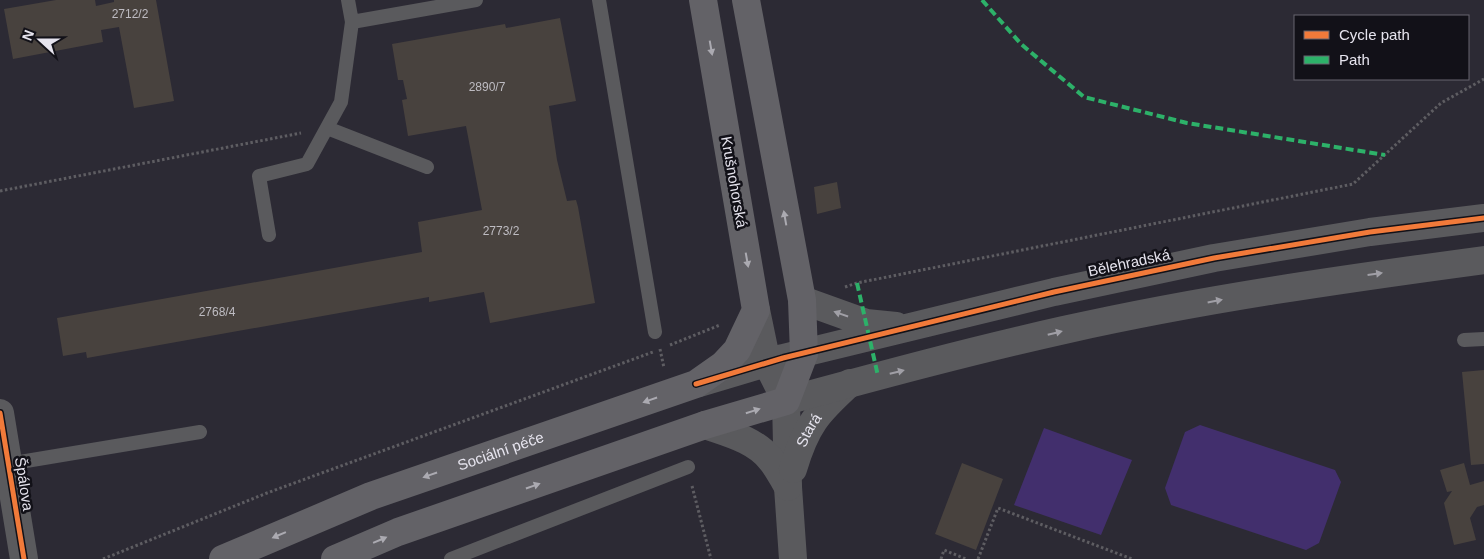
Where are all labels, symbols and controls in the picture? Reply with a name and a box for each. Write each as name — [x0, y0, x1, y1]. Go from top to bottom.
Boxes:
house number: 2712/2 — [112, 7, 149, 21]
north arrow — [15, 15, 65, 65]
legend — [1294, 15, 1469, 80]
text: Cycle path — [1339, 26, 1410, 43]
text: N — [19, 28, 37, 43]
one-way arrow — [708, 40, 716, 56]
text: Path — [1339, 51, 1370, 68]
house number: 2890/7 — [469, 80, 506, 94]
street label: Krušnohorská — [718, 135, 751, 230]
one-way arrow — [781, 210, 789, 226]
house number: 2773/2 — [483, 224, 520, 238]
street label: Bělehradská — [1086, 245, 1172, 279]
one-way arrow — [744, 252, 752, 268]
one-way arrow — [1367, 270, 1383, 278]
one-way arrow — [1207, 297, 1222, 305]
house number: 2768/4 — [199, 305, 236, 319]
one-way arrow — [833, 310, 848, 317]
one-way arrow — [1048, 328, 1063, 336]
one-way arrow — [890, 368, 905, 376]
one-way arrow — [642, 396, 657, 404]
one-way arrow — [745, 406, 760, 414]
street label: Stará — [792, 409, 825, 449]
street label: Sociální péče — [455, 428, 546, 474]
street label: Špálova — [12, 456, 37, 513]
one-way arrow — [422, 472, 437, 480]
one-way arrow — [525, 481, 540, 489]
one-way arrow — [271, 531, 286, 539]
one-way arrow — [372, 536, 387, 544]

